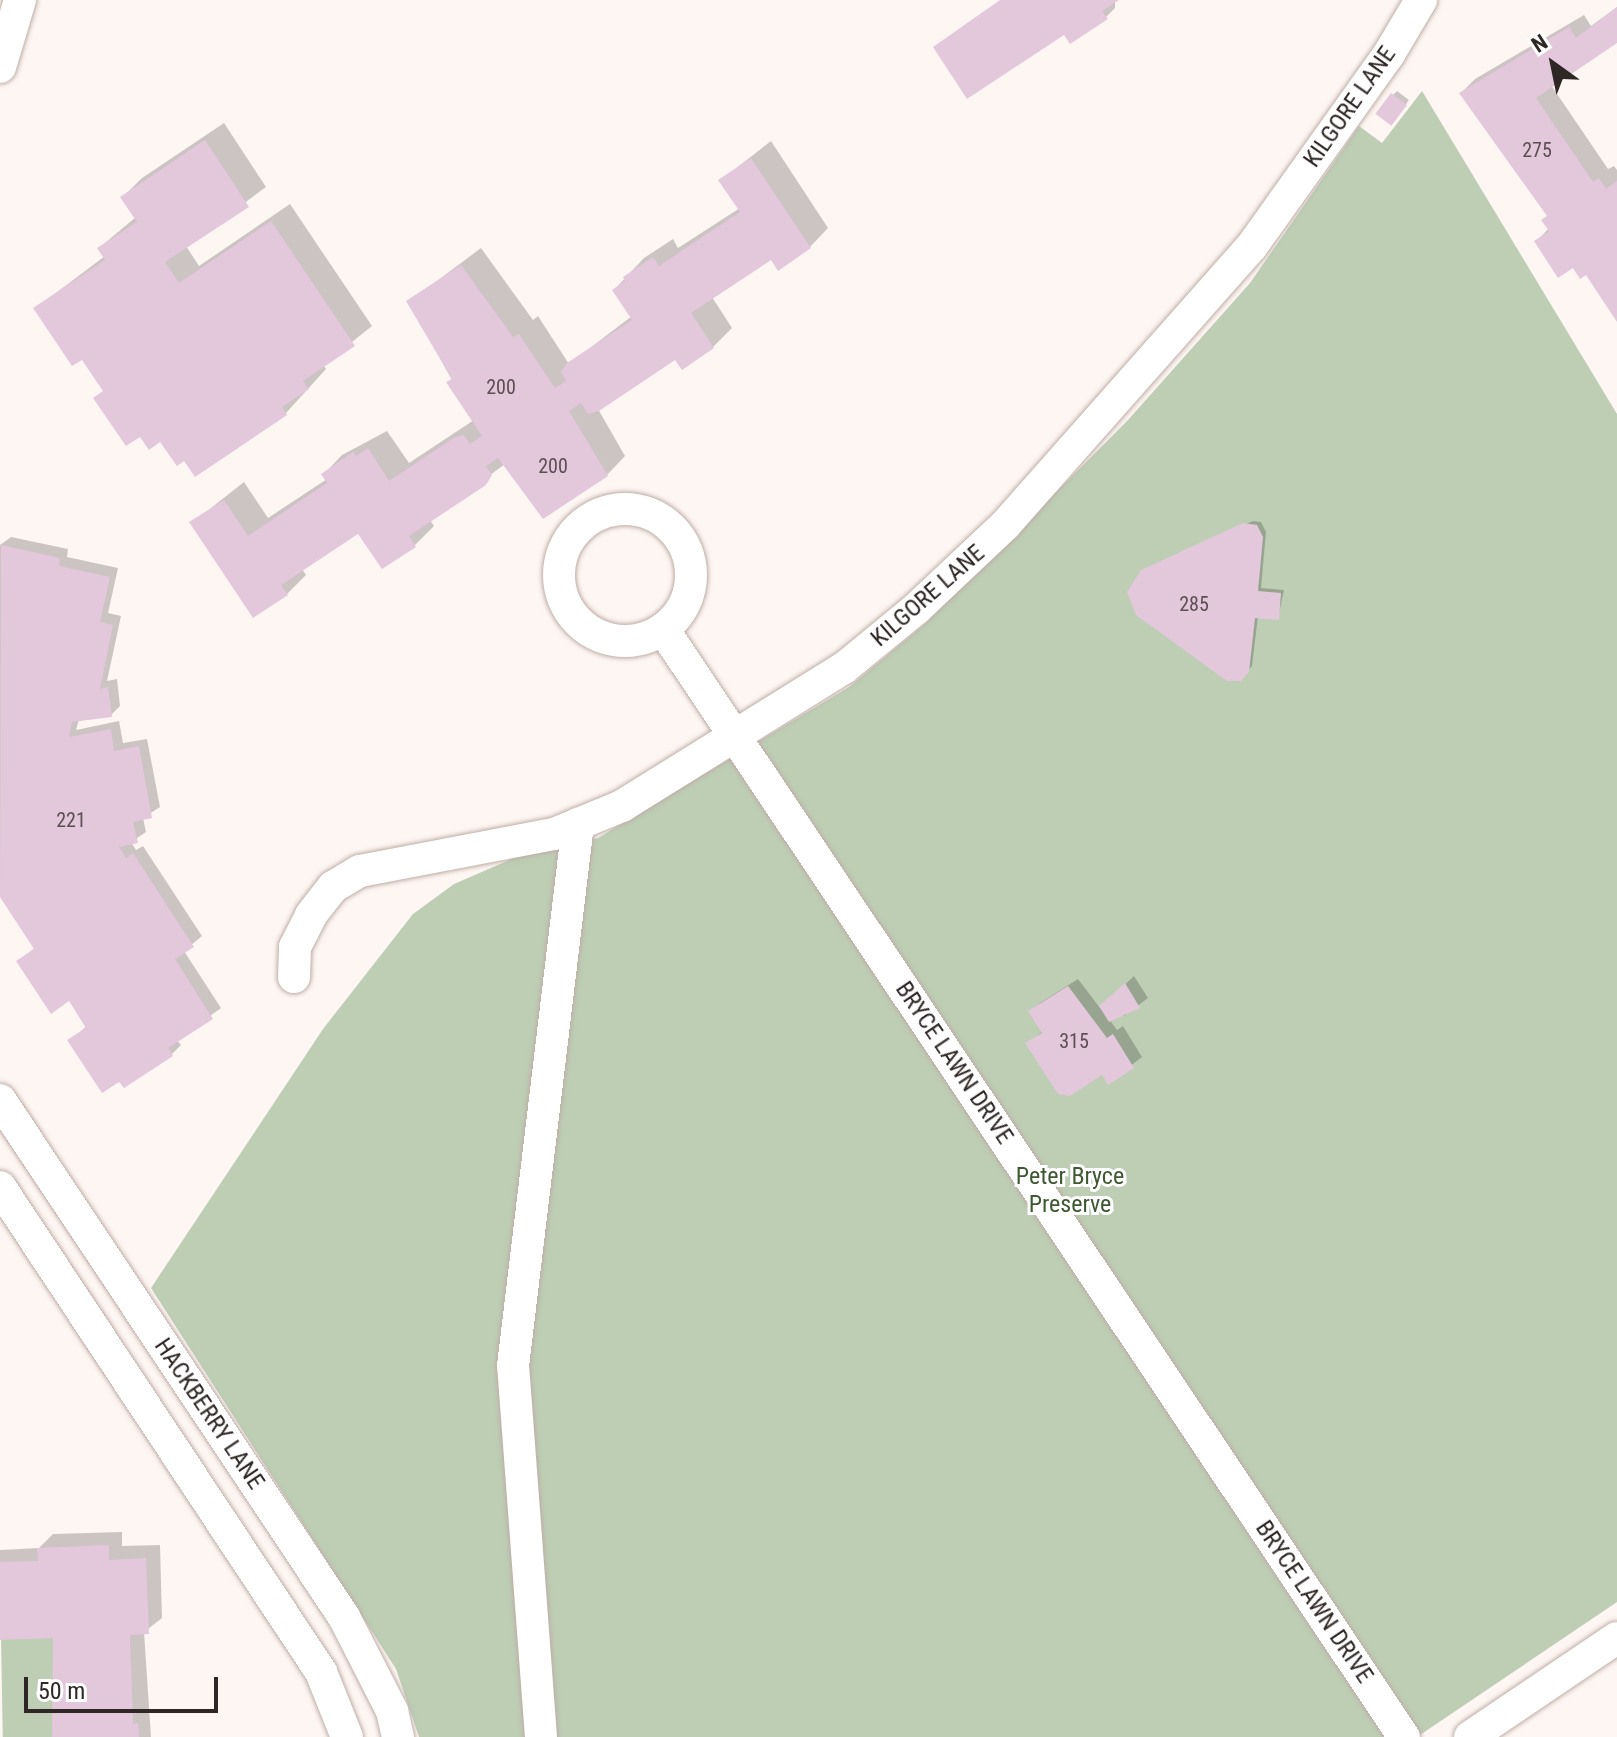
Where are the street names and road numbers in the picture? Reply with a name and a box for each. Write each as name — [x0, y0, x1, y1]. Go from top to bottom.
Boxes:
street label: KILGORE LANE — [1298, 41, 1402, 173]
street label: KILGORE LANE — [865, 539, 991, 653]
street label: BRYCE LAWN DRIVE — [889, 976, 1019, 1150]
street label: HACKBERRY LANE — [148, 1333, 270, 1495]
street label: BRYCE LAWN DRIVE — [1249, 1515, 1379, 1689]

